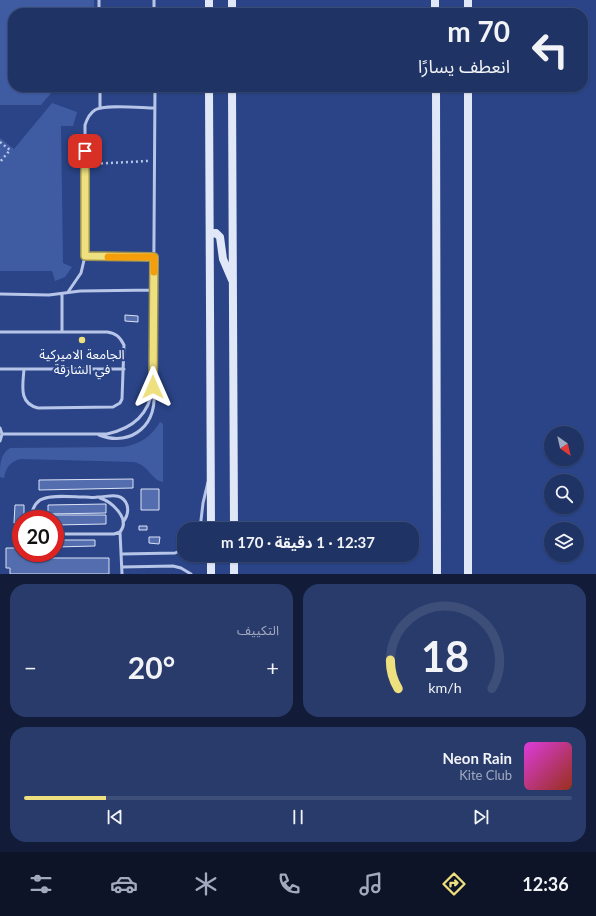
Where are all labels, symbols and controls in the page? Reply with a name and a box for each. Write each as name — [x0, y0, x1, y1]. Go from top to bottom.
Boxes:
text: 70 m — [447, 14, 510, 48]
icon: left — [524, 24, 576, 76]
text: انعطف يسارًا — [418, 55, 510, 77]
pin — [68, 134, 102, 168]
icon: arrive — [74, 140, 96, 162]
marker: الجامعة الاميركية في الشارقة — [77, 335, 87, 345]
place label: الجامعة الاميركية في الشارقة — [39, 346, 125, 380]
position arrow — [132, 366, 174, 408]
north arrow — [544, 426, 584, 466]
map controls — [544, 426, 584, 562]
button: search — [544, 474, 584, 514]
speed limit sign: 20 — [12, 510, 64, 562]
button: layers — [544, 522, 584, 562]
text: 12:37 · 1 دقيقة · 170 m — [221, 533, 375, 551]
text: التكييف — [237, 622, 279, 638]
text: 18 — [420, 630, 469, 680]
text: 20° — [128, 649, 175, 685]
text: − — [24, 654, 37, 681]
text: + — [266, 654, 279, 681]
text: km/h — [428, 678, 461, 695]
text: Neon Rain — [443, 749, 512, 767]
text: Kite Club — [459, 767, 512, 783]
icon: previous — [104, 806, 126, 828]
icon: pause — [287, 806, 309, 828]
icon: next — [470, 806, 492, 828]
icon: filters — [27, 870, 55, 898]
icon: car — [110, 870, 138, 898]
icon: climate — [192, 870, 220, 898]
icon: phone — [275, 870, 303, 898]
icon: music — [357, 870, 385, 898]
icon: directions — [440, 870, 468, 898]
text: 12:36 — [522, 873, 569, 895]

